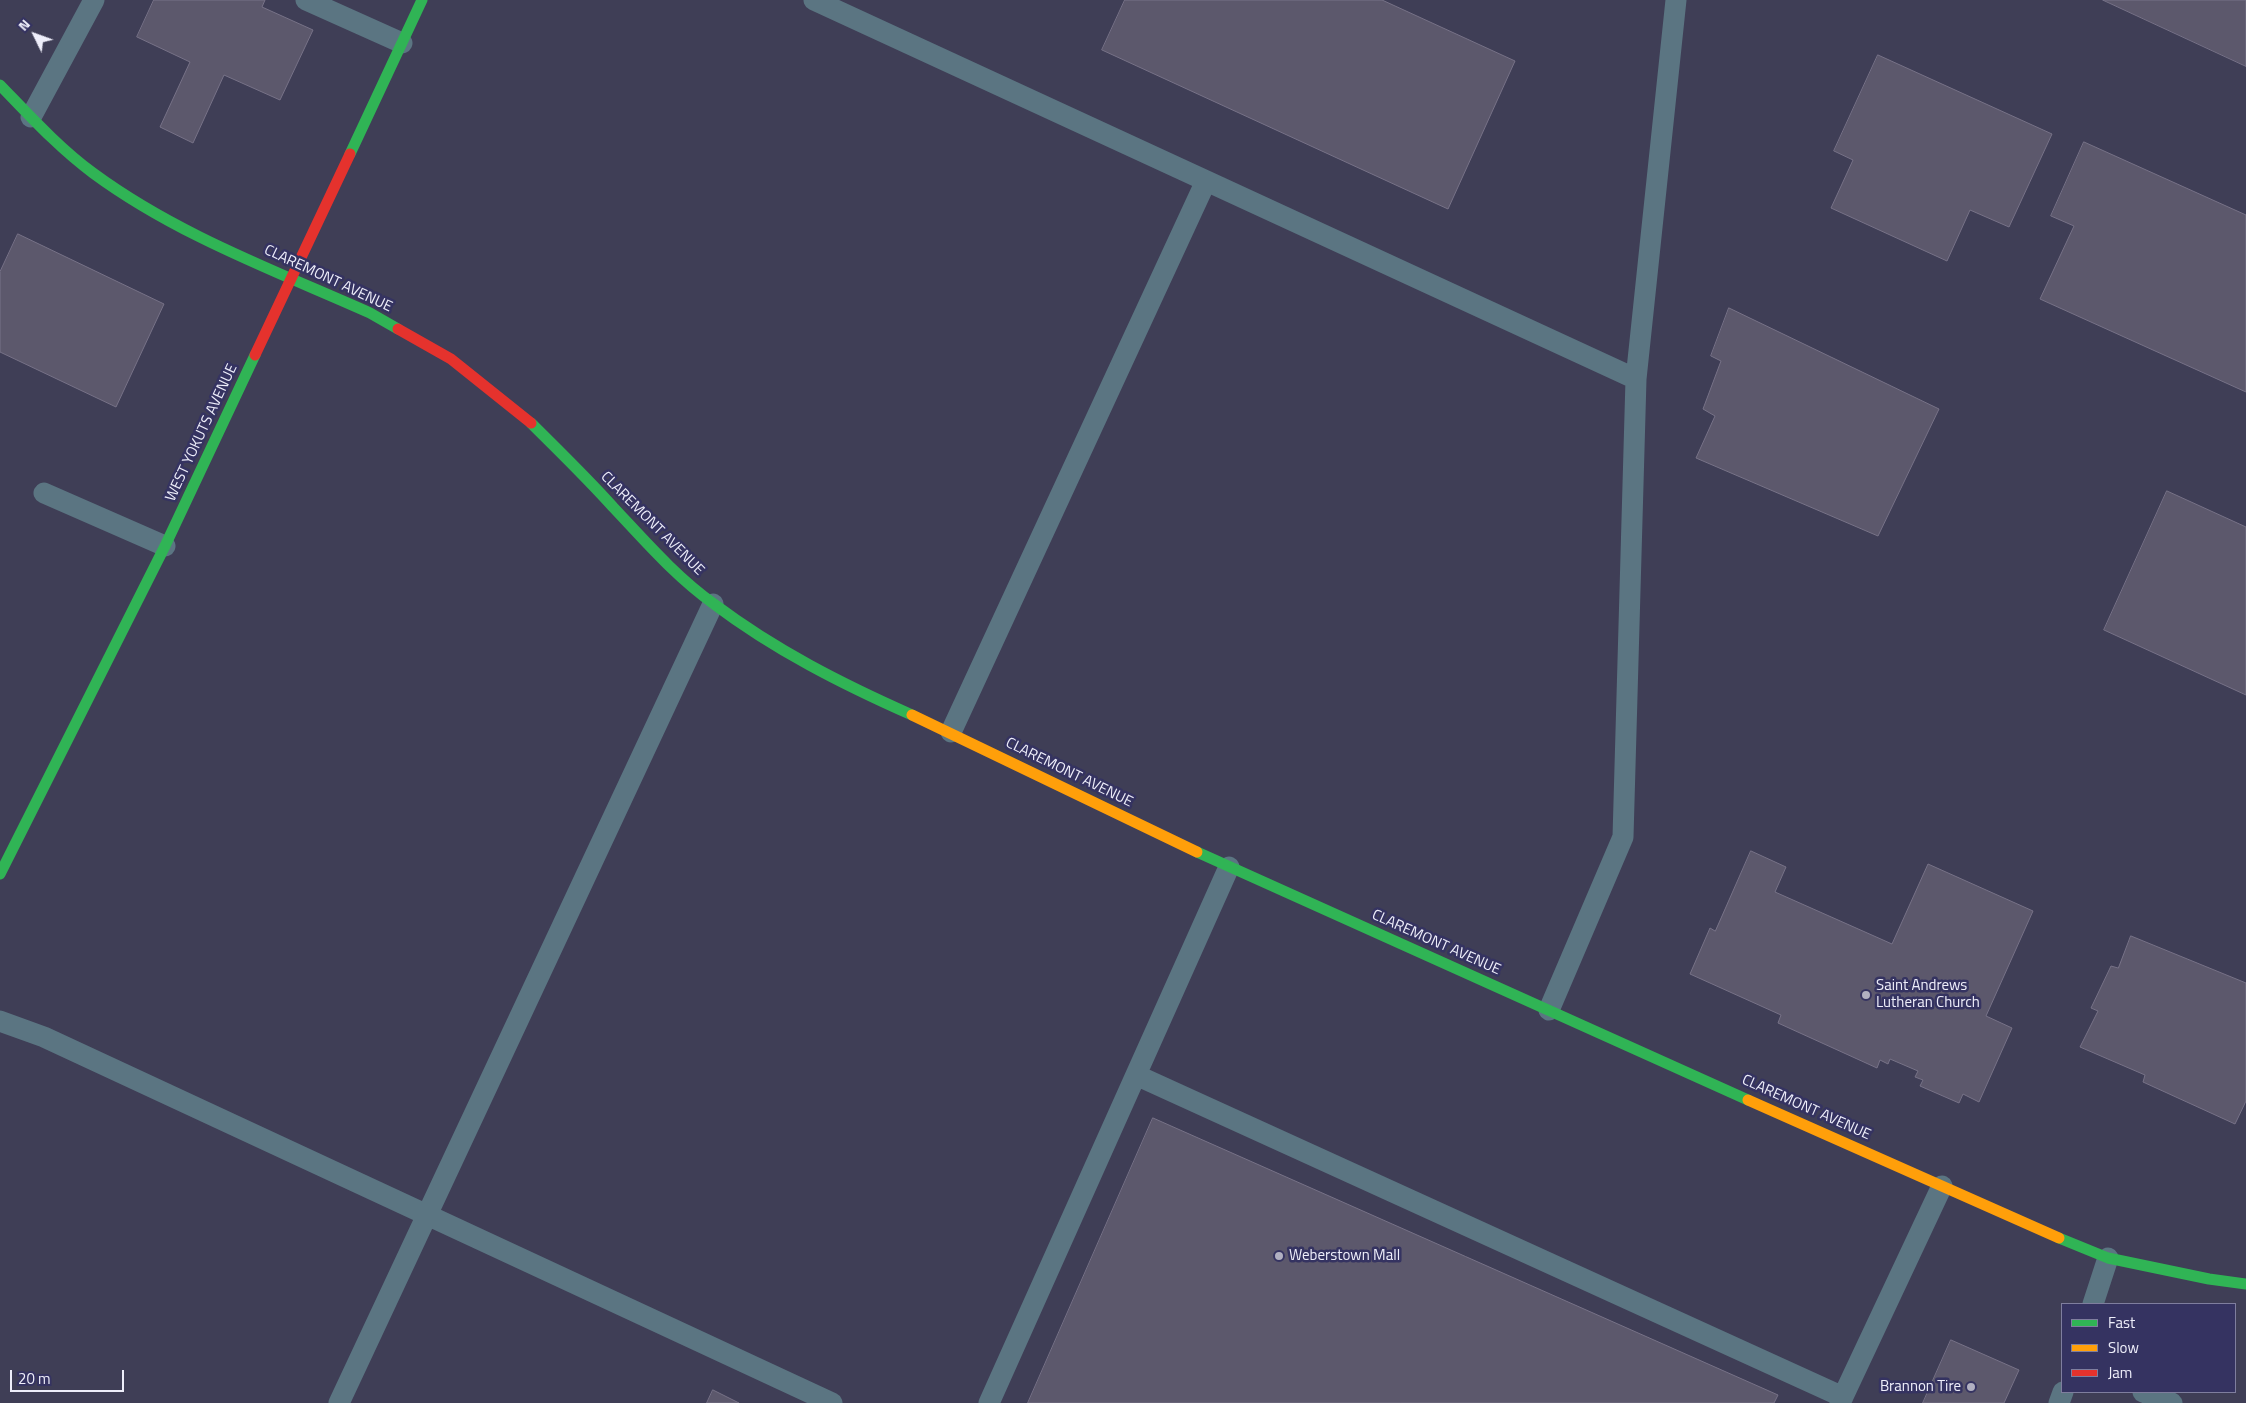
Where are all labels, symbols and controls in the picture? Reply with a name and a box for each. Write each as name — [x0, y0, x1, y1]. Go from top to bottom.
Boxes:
north arrow — [10, 10, 60, 60]
text: N — [12, 14, 35, 35]
street label: CLAREMONT AVENUE — [261, 241, 395, 317]
street label: WEST YOKUTS AVENUE — [162, 361, 242, 505]
street label: CLAREMONT AVENUE — [596, 468, 708, 580]
street label: CLAREMONT AVENUE — [1002, 734, 1136, 812]
street label: CLAREMONT AVENUE — [1369, 906, 1503, 980]
place label: Saint Andrews Lutheran Church — [1876, 977, 1980, 1012]
marker: Saint Andrews Lutheran Church — [1860, 989, 1872, 1001]
street label: CLAREMONT AVENUE — [1739, 1071, 1873, 1145]
place label: Weberstown Mall — [1289, 1247, 1400, 1265]
marker: Weberstown Mall — [1273, 1250, 1285, 1262]
legend — [2061, 1303, 2236, 1393]
text: Fast — [2108, 1311, 2135, 1334]
text: Slow — [2108, 1336, 2139, 1359]
scale bar — [12, 1360, 126, 1392]
text: Jam — [2108, 1361, 2132, 1384]
text: 20 m — [18, 1367, 51, 1390]
place label: Brannon Tire — [1880, 1378, 1961, 1396]
marker: Brannon Tire — [1965, 1381, 1977, 1393]

